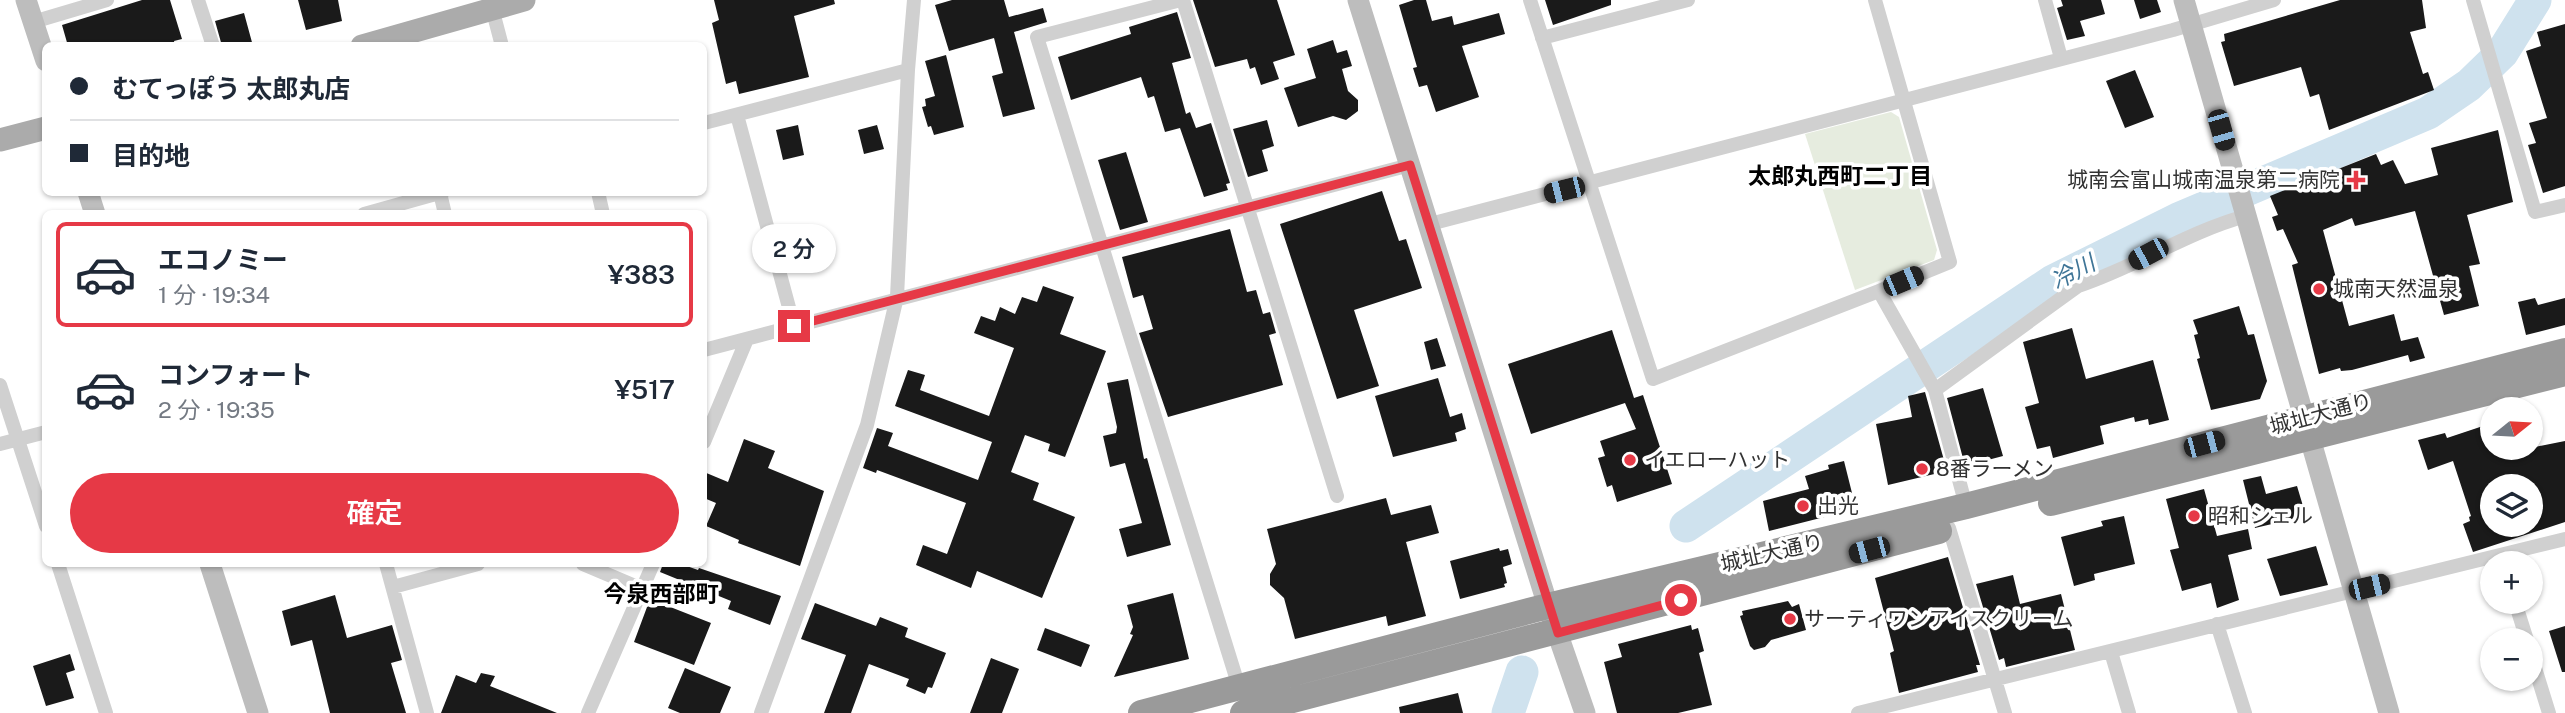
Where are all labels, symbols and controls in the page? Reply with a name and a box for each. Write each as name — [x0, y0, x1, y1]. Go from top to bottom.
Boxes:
text: むてっぽう 太郎丸店 — [112, 73, 350, 104]
car — [2206, 107, 2237, 153]
text: 目的地 — [112, 140, 190, 171]
district label: 太郎丸西町二丁目 — [1748, 162, 1932, 189]
place label: 城南会富山城南温泉第二病院 — [2067, 167, 2340, 192]
marker: 城南会富山城南温泉第二病院 — [2346, 170, 2366, 190]
car — [1542, 175, 1587, 205]
callout: 2 分 — [752, 224, 836, 274]
text: 2 分 — [773, 235, 815, 262]
car — [2125, 235, 2172, 273]
icon: car — [74, 243, 137, 306]
text: エコノミー — [158, 244, 288, 275]
water label: 冷川 — [2046, 247, 2102, 294]
text: ¥383 — [608, 259, 675, 290]
car — [1880, 263, 1927, 299]
place label: 城南天然温泉 — [2333, 276, 2459, 301]
text: 1 分 · 19:34 — [158, 281, 270, 308]
marker: 城南天然温泉 — [2311, 281, 2327, 297]
route end — [778, 310, 810, 342]
icon: car — [74, 358, 137, 421]
text: コンフォート — [158, 359, 313, 390]
text: ¥517 — [614, 374, 675, 405]
street label: 城址大通り — [2267, 388, 2375, 439]
text: 2 分 · 19:35 — [158, 396, 275, 423]
north arrow — [2480, 397, 2543, 460]
map controls — [2480, 397, 2543, 691]
car — [2181, 428, 2228, 460]
place label: イエローハット — [1644, 447, 1790, 472]
marker: イエローハット — [1622, 452, 1638, 468]
place label: 8番ラーメン — [1936, 456, 2054, 481]
marker: 8番ラーメン — [1914, 461, 1930, 477]
button: 確定 — [70, 473, 679, 553]
button: layers — [2480, 474, 2543, 537]
place label: 出光 — [1817, 493, 1859, 518]
marker: 出光 — [1795, 498, 1811, 514]
place label: 昭和シェル — [2208, 503, 2313, 528]
marker: 昭和シェル — [2186, 508, 2202, 524]
street label: 城址大通り — [1718, 529, 1826, 577]
car — [1846, 534, 1893, 566]
button: + — [2480, 551, 2543, 614]
car — [2347, 572, 2392, 602]
district label: 今泉西部町 — [604, 580, 719, 607]
route start — [1665, 584, 1697, 616]
place label: サーティワンアイスクリーム — [1804, 606, 2073, 631]
marker: サーティワンアイスクリーム — [1782, 611, 1798, 627]
button: − — [2480, 628, 2543, 691]

